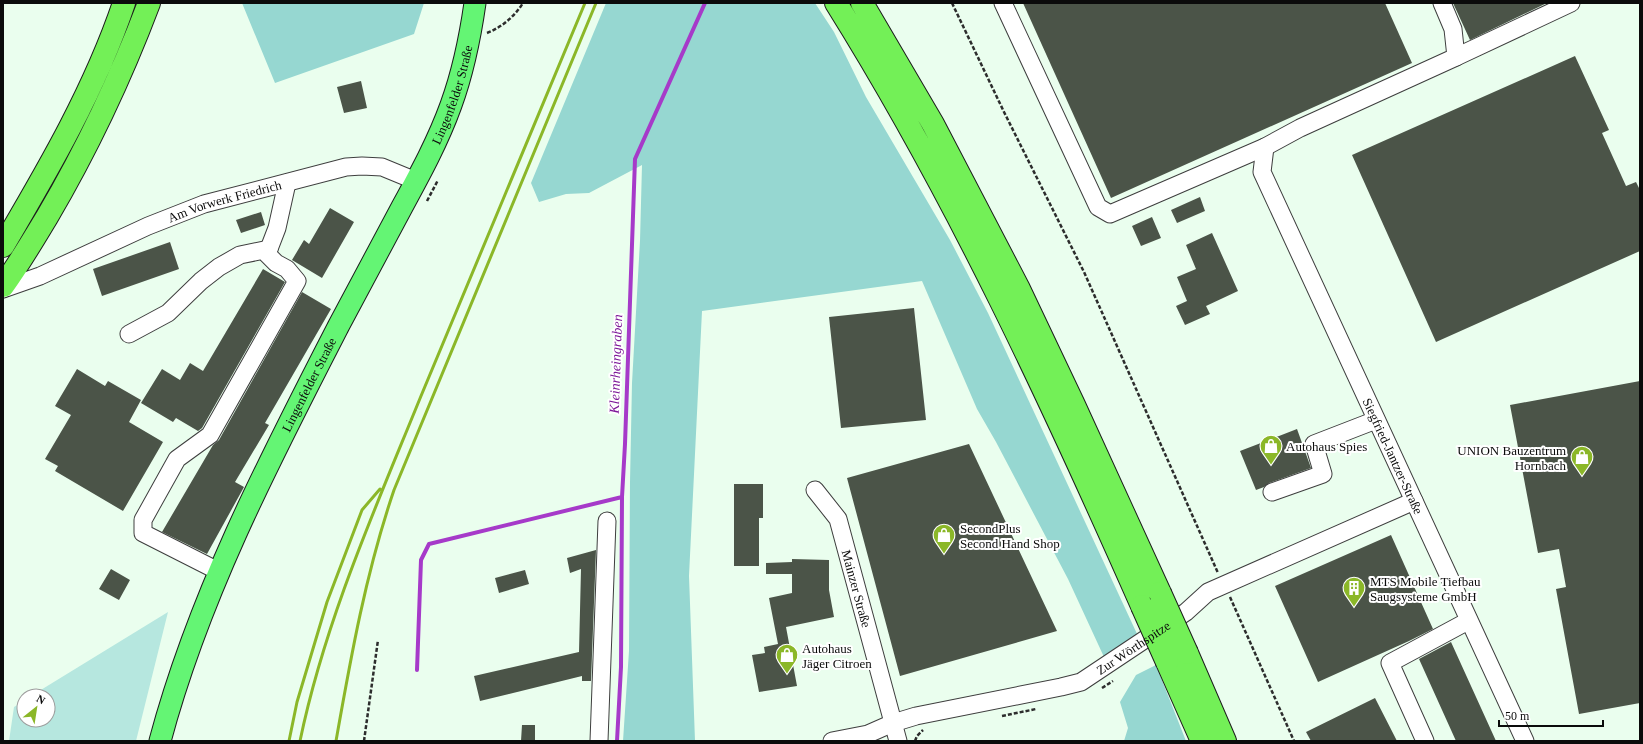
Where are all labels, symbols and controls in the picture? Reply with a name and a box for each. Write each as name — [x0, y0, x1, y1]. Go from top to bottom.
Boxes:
street label: Lingenfelder Straße — [428, 44, 475, 147]
street label: Am Vorwerk Friedrich — [165, 177, 283, 225]
water label: Kleinrheingraben — [607, 314, 625, 415]
street label: Lingenfelder Straße — [278, 335, 339, 434]
street label: Siegfried-Jantzer-Straße — [1360, 395, 1427, 517]
shop icon: Autohaus Spies — [1258, 433, 1284, 466]
place label: Autohaus Spies — [1286, 439, 1367, 454]
place label: UNION Bauzentrum Hornbach — [1457, 443, 1566, 473]
shop icon: UNION Bauzentrum Hornbach — [1569, 444, 1595, 477]
place label: SecondPlus Second Hand Shop — [960, 521, 1060, 551]
shop icon: SecondPlus Second Hand Shop — [931, 522, 957, 555]
street label: Mainzer Straße — [839, 548, 875, 629]
place label: MTS Mobile Tiefbau Saugsysteme GmbH — [1370, 574, 1481, 604]
building icon: MTS Mobile Tiefbau Saugsysteme GmbH — [1341, 575, 1367, 608]
street label: Zur Wörthspitze — [1093, 617, 1173, 677]
place label: Autohaus Jäger Citroen — [802, 641, 872, 671]
shop icon: Autohaus Jäger Citroen — [774, 642, 800, 675]
north arrow — [16, 688, 56, 728]
text: N — [35, 692, 47, 707]
scale bar — [1499, 702, 1603, 728]
text: 50 m — [1505, 709, 1530, 723]

